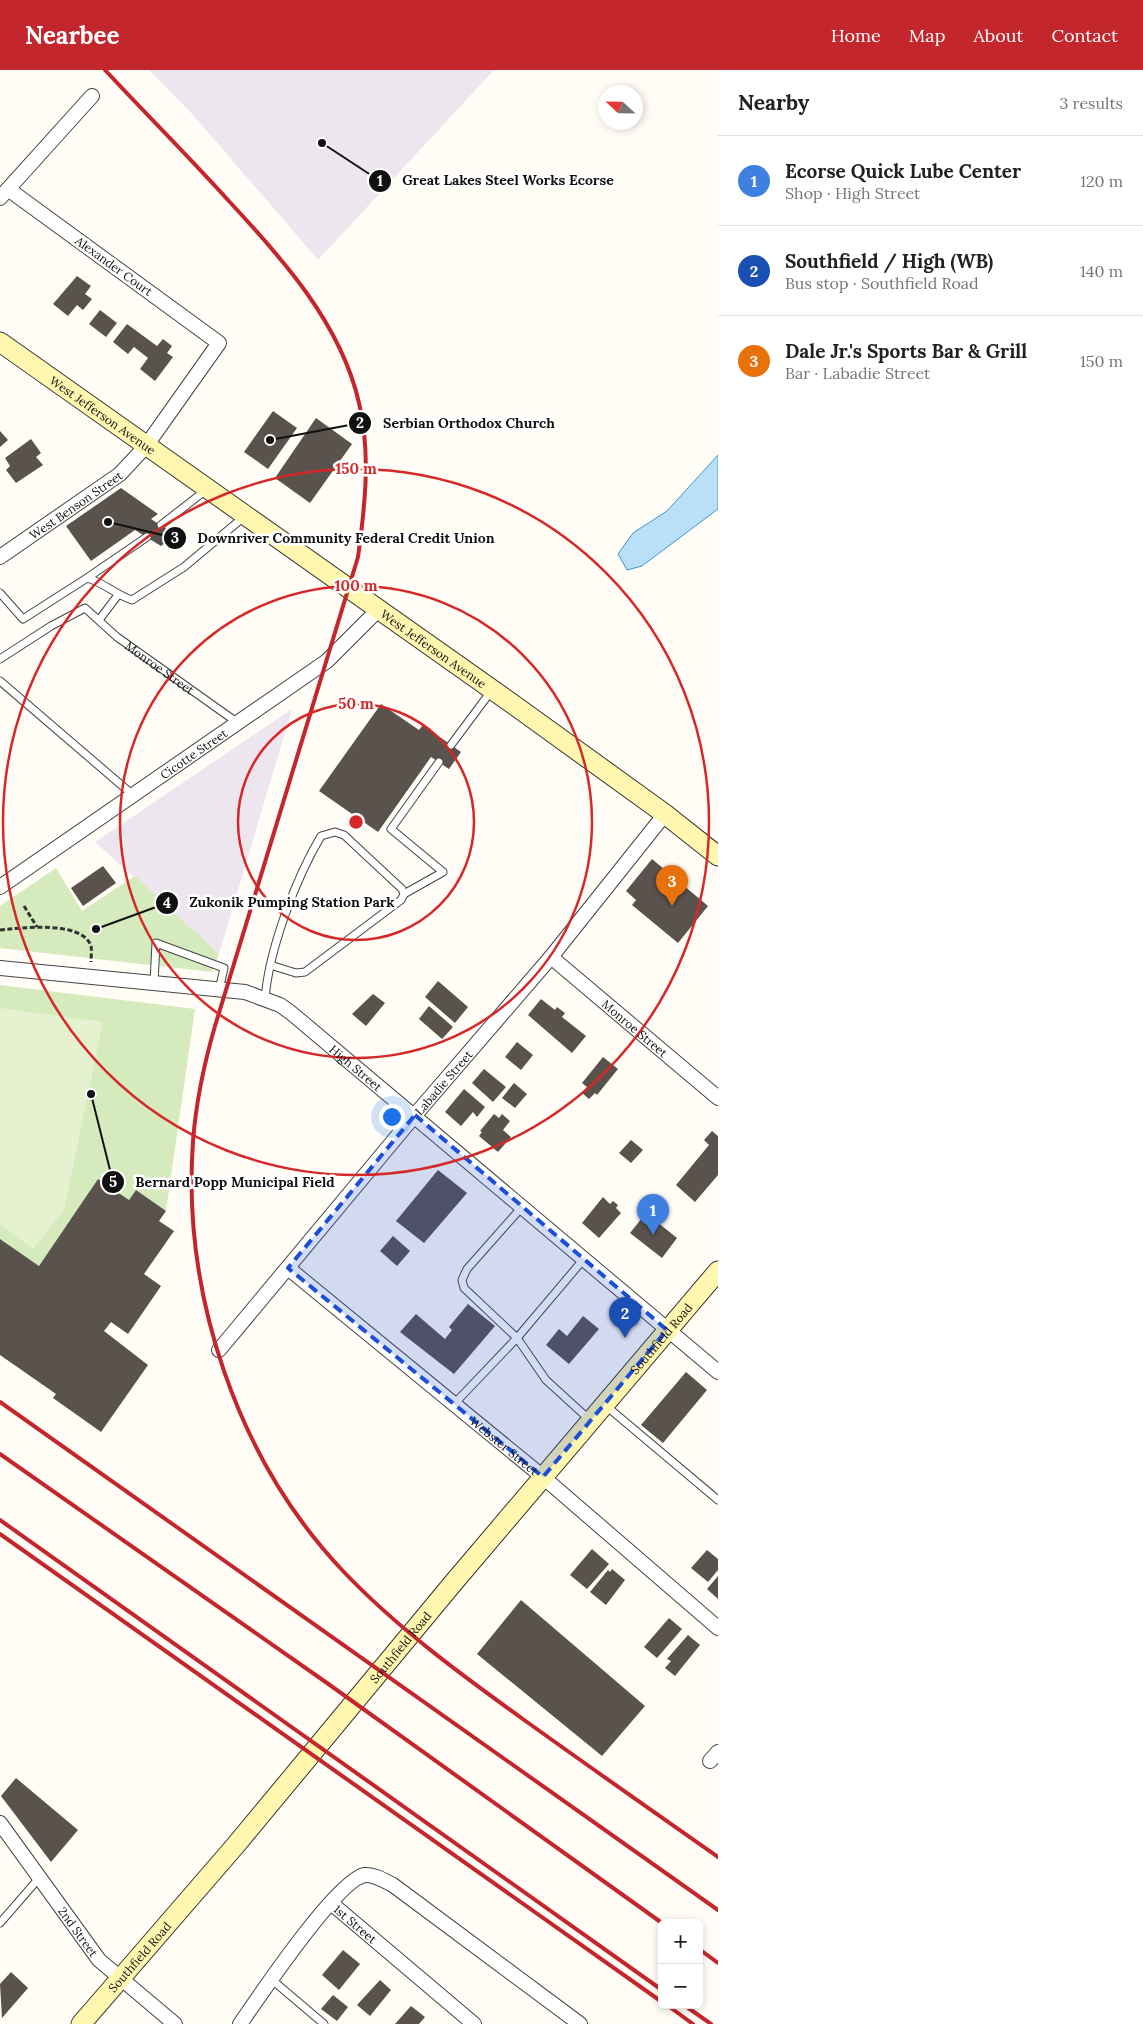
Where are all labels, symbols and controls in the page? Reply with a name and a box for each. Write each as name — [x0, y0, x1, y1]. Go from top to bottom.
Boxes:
text: Nearbee — [25, 20, 119, 51]
text: Home — [831, 24, 881, 47]
text: Map — [909, 24, 945, 47]
text: About — [973, 24, 1023, 47]
text: Contact — [1051, 24, 1118, 47]
north arrow — [598, 85, 643, 130]
text: Nearby — [738, 89, 809, 116]
text: 3 results — [1059, 93, 1123, 113]
text: Ecorse Quick Lube Center — [785, 159, 1021, 183]
callout: Great Lakes Steel Works Ecorse — [368, 166, 624, 195]
text: 1 — [377, 171, 383, 190]
text: Great Lakes Steel Works Ecorse — [402, 171, 614, 189]
text: 1 — [751, 171, 757, 191]
text: 120 m — [1080, 171, 1123, 191]
text: Shop · High Street — [785, 183, 920, 203]
street label: Alexander Court — [72, 232, 156, 299]
text: Southfield / High (WB) — [785, 249, 993, 273]
text: 2 — [750, 261, 758, 281]
text: 140 m — [1080, 261, 1123, 281]
text: Bus stop · Southfield Road — [785, 273, 979, 293]
text: Dale Jr.'s Sports Bar & Grill — [785, 339, 1027, 363]
text: 3 — [750, 351, 758, 371]
text: 150 m — [1080, 351, 1123, 371]
text: Bar · Labadie Street — [785, 363, 930, 383]
street label: West Jefferson Avenue — [47, 372, 159, 457]
callout: Serbian Orthodox Church — [348, 409, 565, 438]
text: 2 — [356, 413, 364, 432]
text: Serbian Orthodox Church — [383, 414, 555, 432]
text: 150 m — [335, 459, 377, 478]
street label: West Benson Street — [26, 467, 125, 542]
callout: Downriver Community Federal Credit Union — [162, 523, 505, 552]
text: 3 — [171, 528, 179, 547]
text: Downriver Community Federal Credit Union — [197, 529, 495, 547]
text: 100 m — [335, 576, 378, 595]
street label: West Jefferson Avenue — [378, 606, 490, 691]
street label: Monroe Street — [122, 638, 198, 697]
text: 50 m — [338, 694, 374, 713]
street label: Cicotte Street — [157, 725, 230, 782]
centre of rings — [347, 813, 365, 831]
pin: 3 — [656, 865, 688, 906]
callout: Zukonik Pumping Station Park — [155, 888, 405, 917]
text: 4 — [163, 893, 171, 912]
text: Zukonik Pumping Station Park — [189, 893, 395, 911]
street label: Monroe Street — [599, 996, 671, 1060]
street label: High Street — [327, 1041, 386, 1094]
street label: Labadie Street — [411, 1047, 475, 1118]
your location — [379, 1104, 405, 1130]
callout: Bernard Popp Municipal Field — [101, 1167, 345, 1196]
text: 5 — [109, 1172, 117, 1191]
text: Bernard Popp Municipal Field — [135, 1173, 335, 1191]
pin: 1 — [637, 1194, 669, 1235]
pin: 2 — [609, 1297, 641, 1338]
street label: Southfield Road — [627, 1300, 695, 1377]
street label: Webster Street — [467, 1413, 542, 1478]
street label: Southfield Road — [366, 1608, 434, 1686]
street label: 1st Street — [331, 1901, 380, 1946]
street label: 2nd Street — [55, 1904, 102, 1960]
street label: Southfield Road — [105, 1918, 174, 1995]
map controls — [658, 1919, 703, 2009]
button: + — [658, 1919, 703, 1964]
button: − — [658, 1964, 703, 2009]

